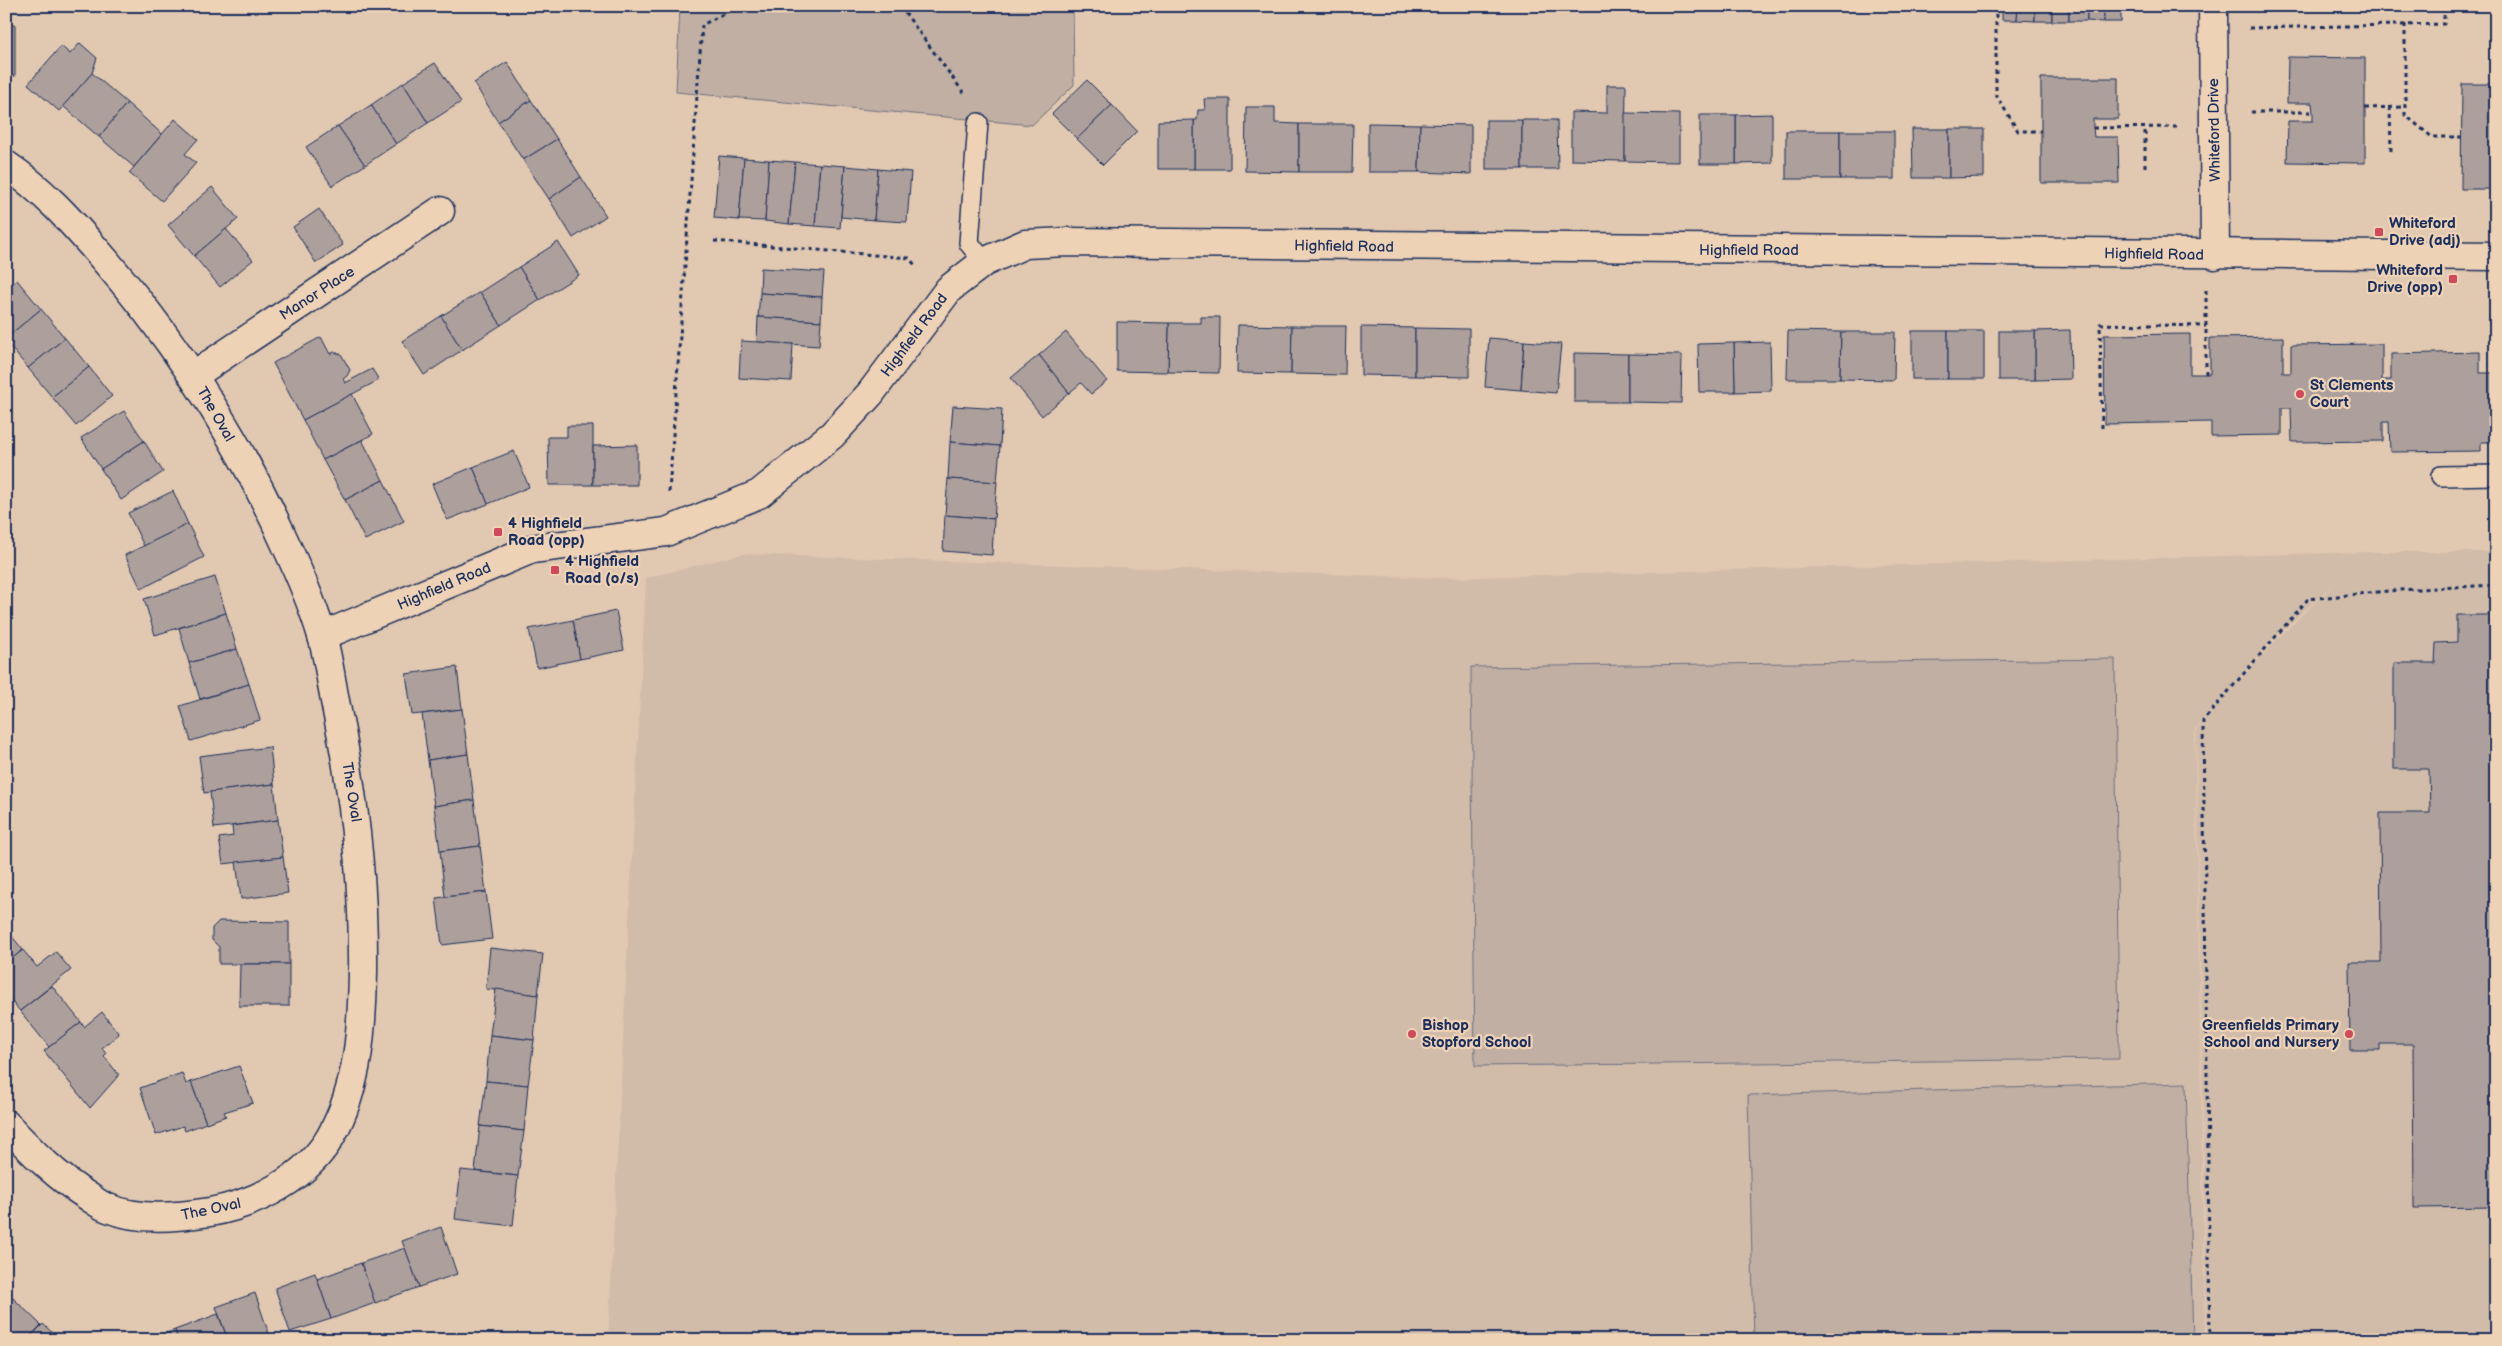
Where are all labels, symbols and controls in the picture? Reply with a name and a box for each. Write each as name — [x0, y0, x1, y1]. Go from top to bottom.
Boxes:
street label: Whiteford Drive — [2204, 78, 2225, 182]
place label: Whiteford Drive (adj) — [2389, 214, 2461, 250]
marker: Whiteford Drive (adj) — [2373, 226, 2385, 238]
street label: Highfield Road — [1294, 236, 1394, 257]
street label: Highfield Road — [1699, 241, 1799, 260]
street label: Highfield Road — [2104, 244, 2204, 265]
place label: Whiteford Drive (opp) — [2367, 261, 2443, 297]
street label: Manor Place — [276, 262, 359, 325]
marker: Whiteford Drive (opp) — [2447, 273, 2459, 285]
street label: Highfield Road — [877, 290, 952, 381]
place label: St Clements Court — [2310, 376, 2393, 412]
street label: The Oval — [192, 383, 239, 445]
marker: St Clements Court — [2294, 388, 2306, 400]
place label: 4 Highfield Road (opp) — [508, 514, 585, 550]
marker: 4 Highfield Road (opp) — [492, 526, 504, 538]
place label: 4 Highfield Road (o/s) — [565, 552, 639, 588]
street label: Highfield Road — [395, 558, 494, 615]
marker: 4 Highfield Road (o/s) — [549, 564, 561, 576]
street label: The Oval — [337, 761, 366, 823]
place label: Bishop Stopford School — [1422, 1016, 1531, 1052]
place label: Greenfields Primary School and Nursery — [2202, 1016, 2339, 1052]
marker: Bishop Stopford School — [1406, 1028, 1418, 1040]
marker: Greenfields Primary School and Nursery — [2343, 1028, 2355, 1040]
street label: The Oval — [180, 1194, 242, 1225]

